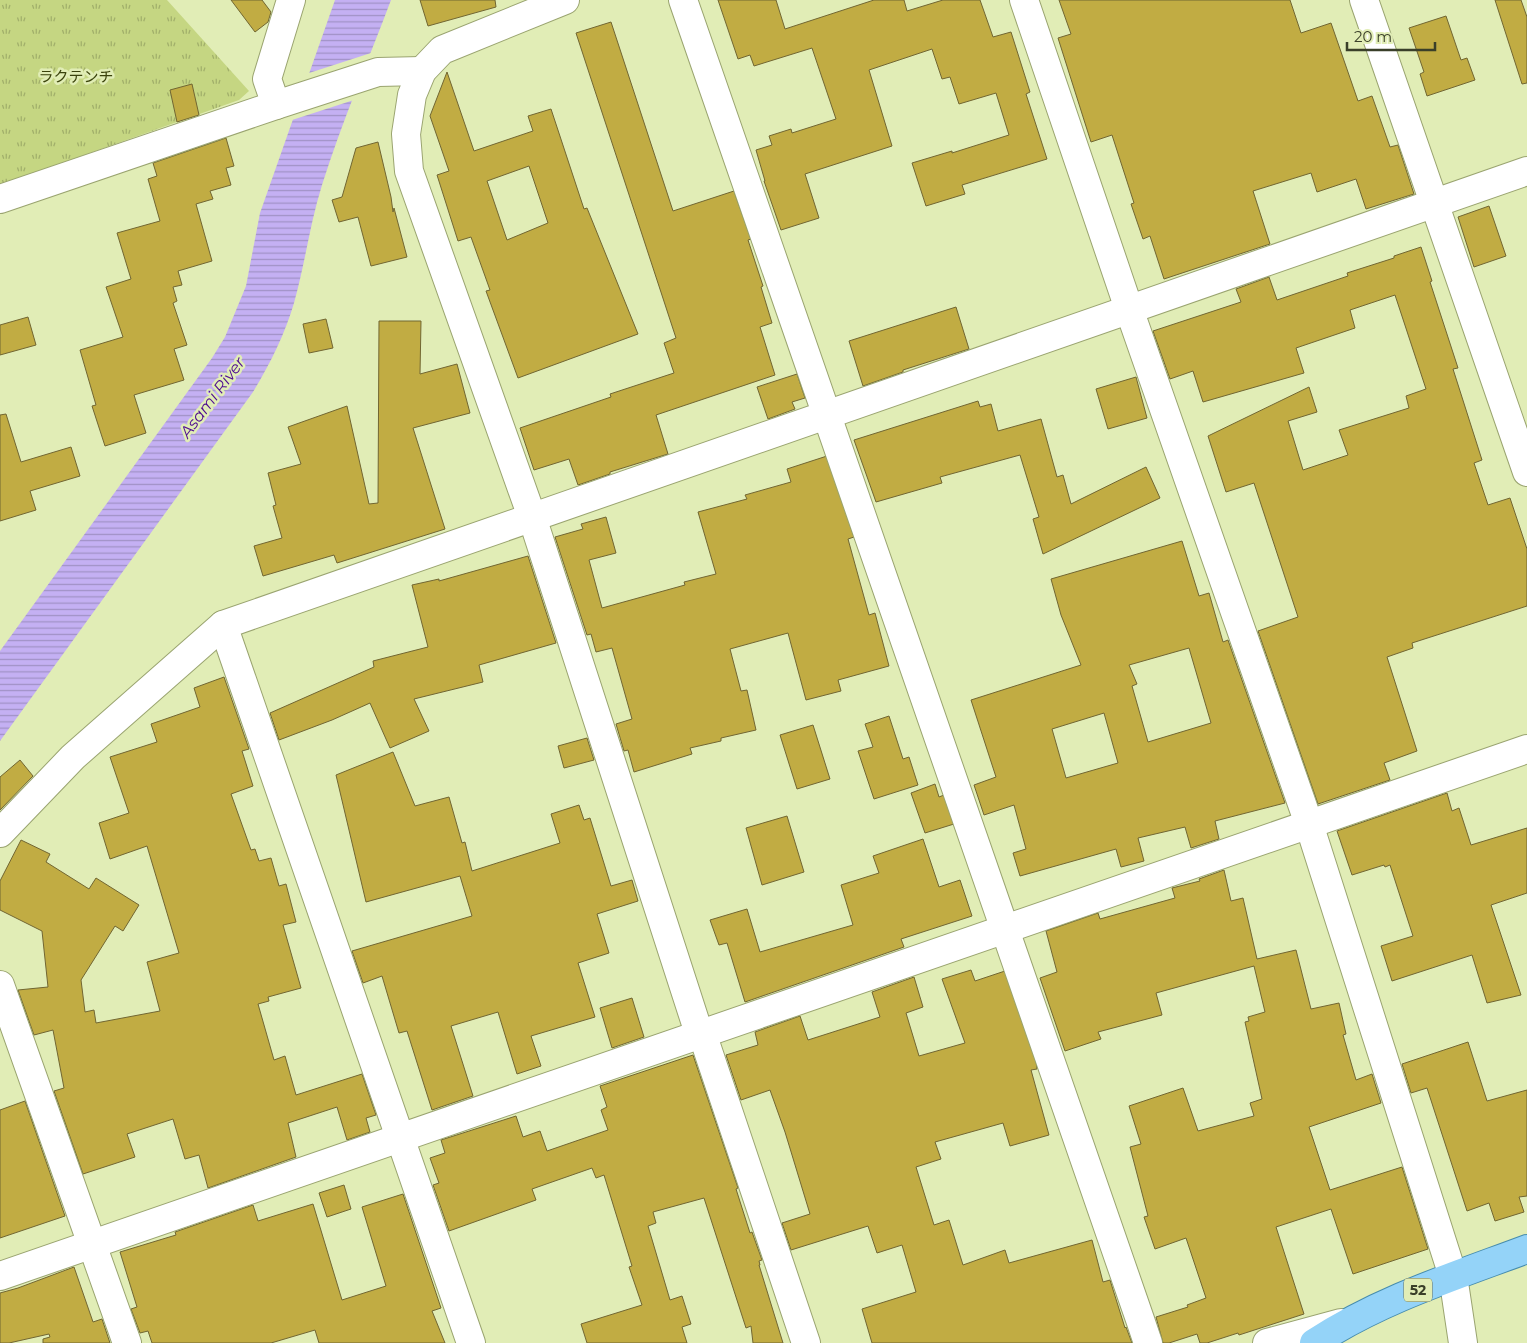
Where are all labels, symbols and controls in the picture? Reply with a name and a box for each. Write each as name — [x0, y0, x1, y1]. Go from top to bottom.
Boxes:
scale bar — [1347, 20, 1434, 52]
text: 20 m — [1354, 27, 1392, 46]
park label: ラクテンチ — [38, 67, 114, 86]
water label: Asami River — [175, 353, 249, 442]
road number: 52 — [1404, 1278, 1432, 1302]

